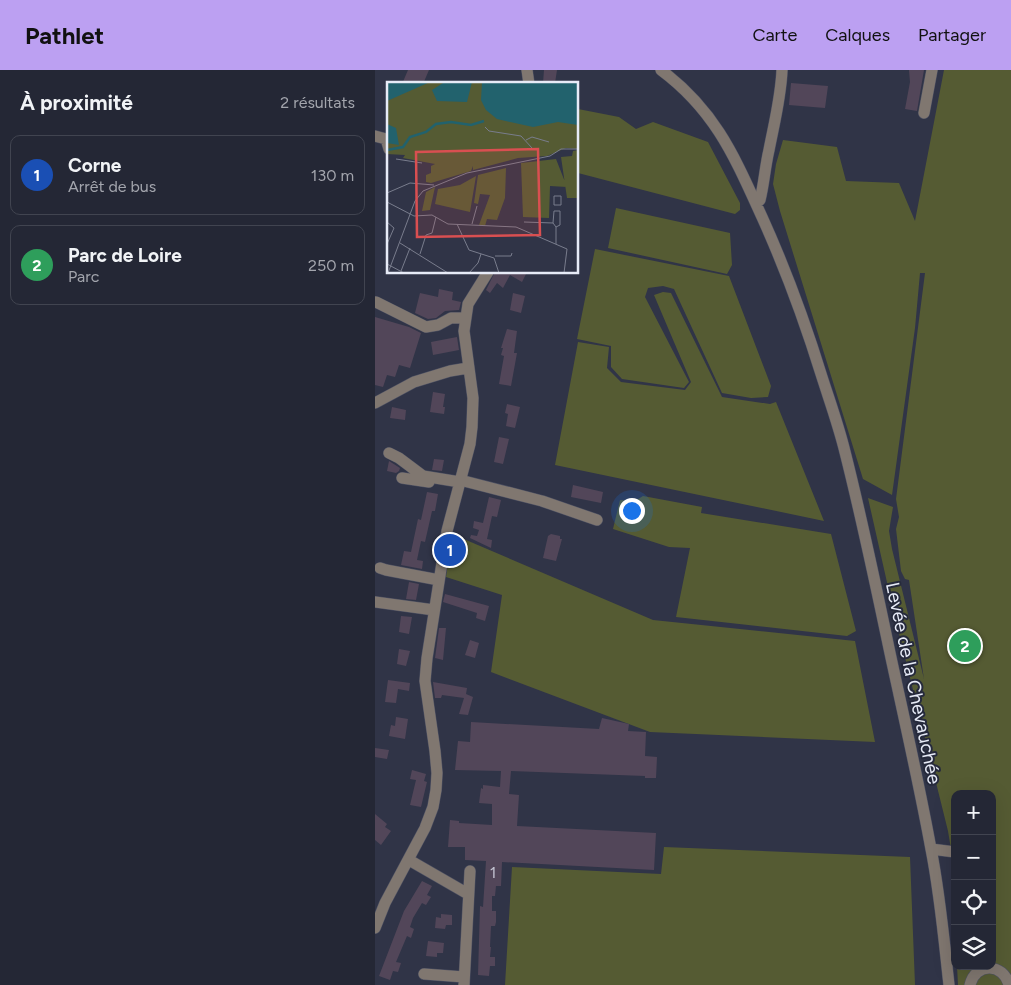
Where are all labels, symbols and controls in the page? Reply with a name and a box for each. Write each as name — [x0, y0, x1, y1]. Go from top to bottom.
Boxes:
text: Pathlet — [25, 21, 104, 50]
text: Carte — [752, 24, 797, 46]
text: Calques — [825, 24, 890, 46]
text: Partager — [918, 24, 986, 46]
inset map — [387, 82, 579, 274]
text: À proximité — [20, 90, 133, 115]
text: 2 résultats — [280, 93, 355, 112]
text: Corne — [68, 154, 121, 177]
text: 1 — [34, 166, 40, 185]
text: 130 m — [311, 166, 354, 185]
text: Arrêt de bus — [68, 177, 156, 196]
text: Parc de Loire — [68, 244, 182, 267]
text: 2 — [32, 256, 42, 275]
text: 250 m — [308, 256, 354, 275]
text: Parc — [68, 267, 99, 286]
your location — [619, 498, 645, 524]
pin: 1 — [434, 531, 466, 569]
street label: Levée de la Chevauchée — [881, 580, 946, 786]
pin: 2 — [949, 627, 981, 665]
map controls — [951, 790, 996, 970]
button: + — [951, 790, 996, 835]
button: − — [951, 835, 996, 880]
house number: 1 — [490, 863, 496, 882]
button: locate — [951, 880, 996, 925]
button: layers — [951, 925, 996, 970]

